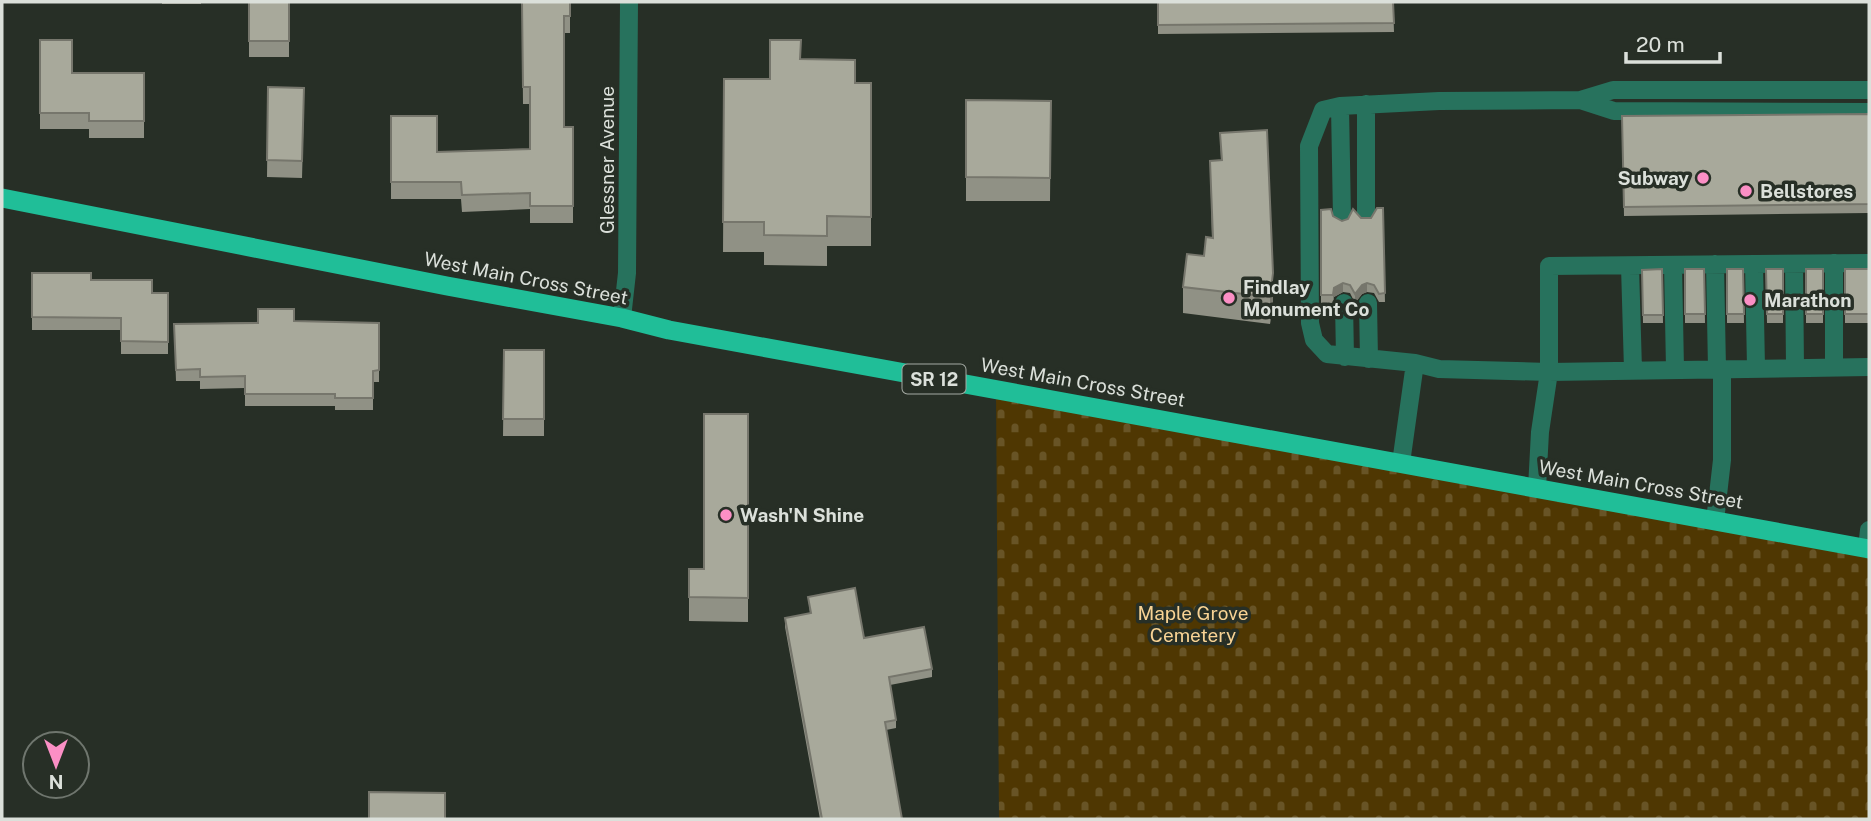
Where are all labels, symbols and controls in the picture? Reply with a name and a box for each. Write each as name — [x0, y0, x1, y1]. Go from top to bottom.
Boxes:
scale bar — [1626, 21, 1720, 65]
text: 20 m — [1636, 32, 1685, 57]
street label: Glessner Avenue — [596, 86, 618, 234]
place label: Subway — [1617, 167, 1689, 189]
marker: Subway — [1695, 170, 1711, 186]
place label: Bellstores — [1760, 180, 1853, 202]
marker: Bellstores — [1738, 183, 1754, 199]
street label: West Main Cross Street — [422, 247, 630, 309]
place label: Findlay Monument Co — [1243, 276, 1370, 320]
place label: Marathon — [1764, 289, 1852, 311]
marker: Findlay Monument Co — [1221, 290, 1237, 306]
marker: Marathon — [1742, 292, 1758, 308]
street label: West Main Cross Street — [979, 353, 1187, 411]
road number: SR 12 — [902, 365, 965, 394]
street label: West Main Cross Street — [1537, 455, 1745, 513]
place label: Wash'N Shine — [740, 504, 864, 526]
marker: Wash'N Shine — [718, 507, 734, 523]
park label: Maple Grove Cemetery — [1137, 602, 1249, 646]
north arrow — [21, 730, 91, 800]
text: N — [49, 771, 63, 793]

